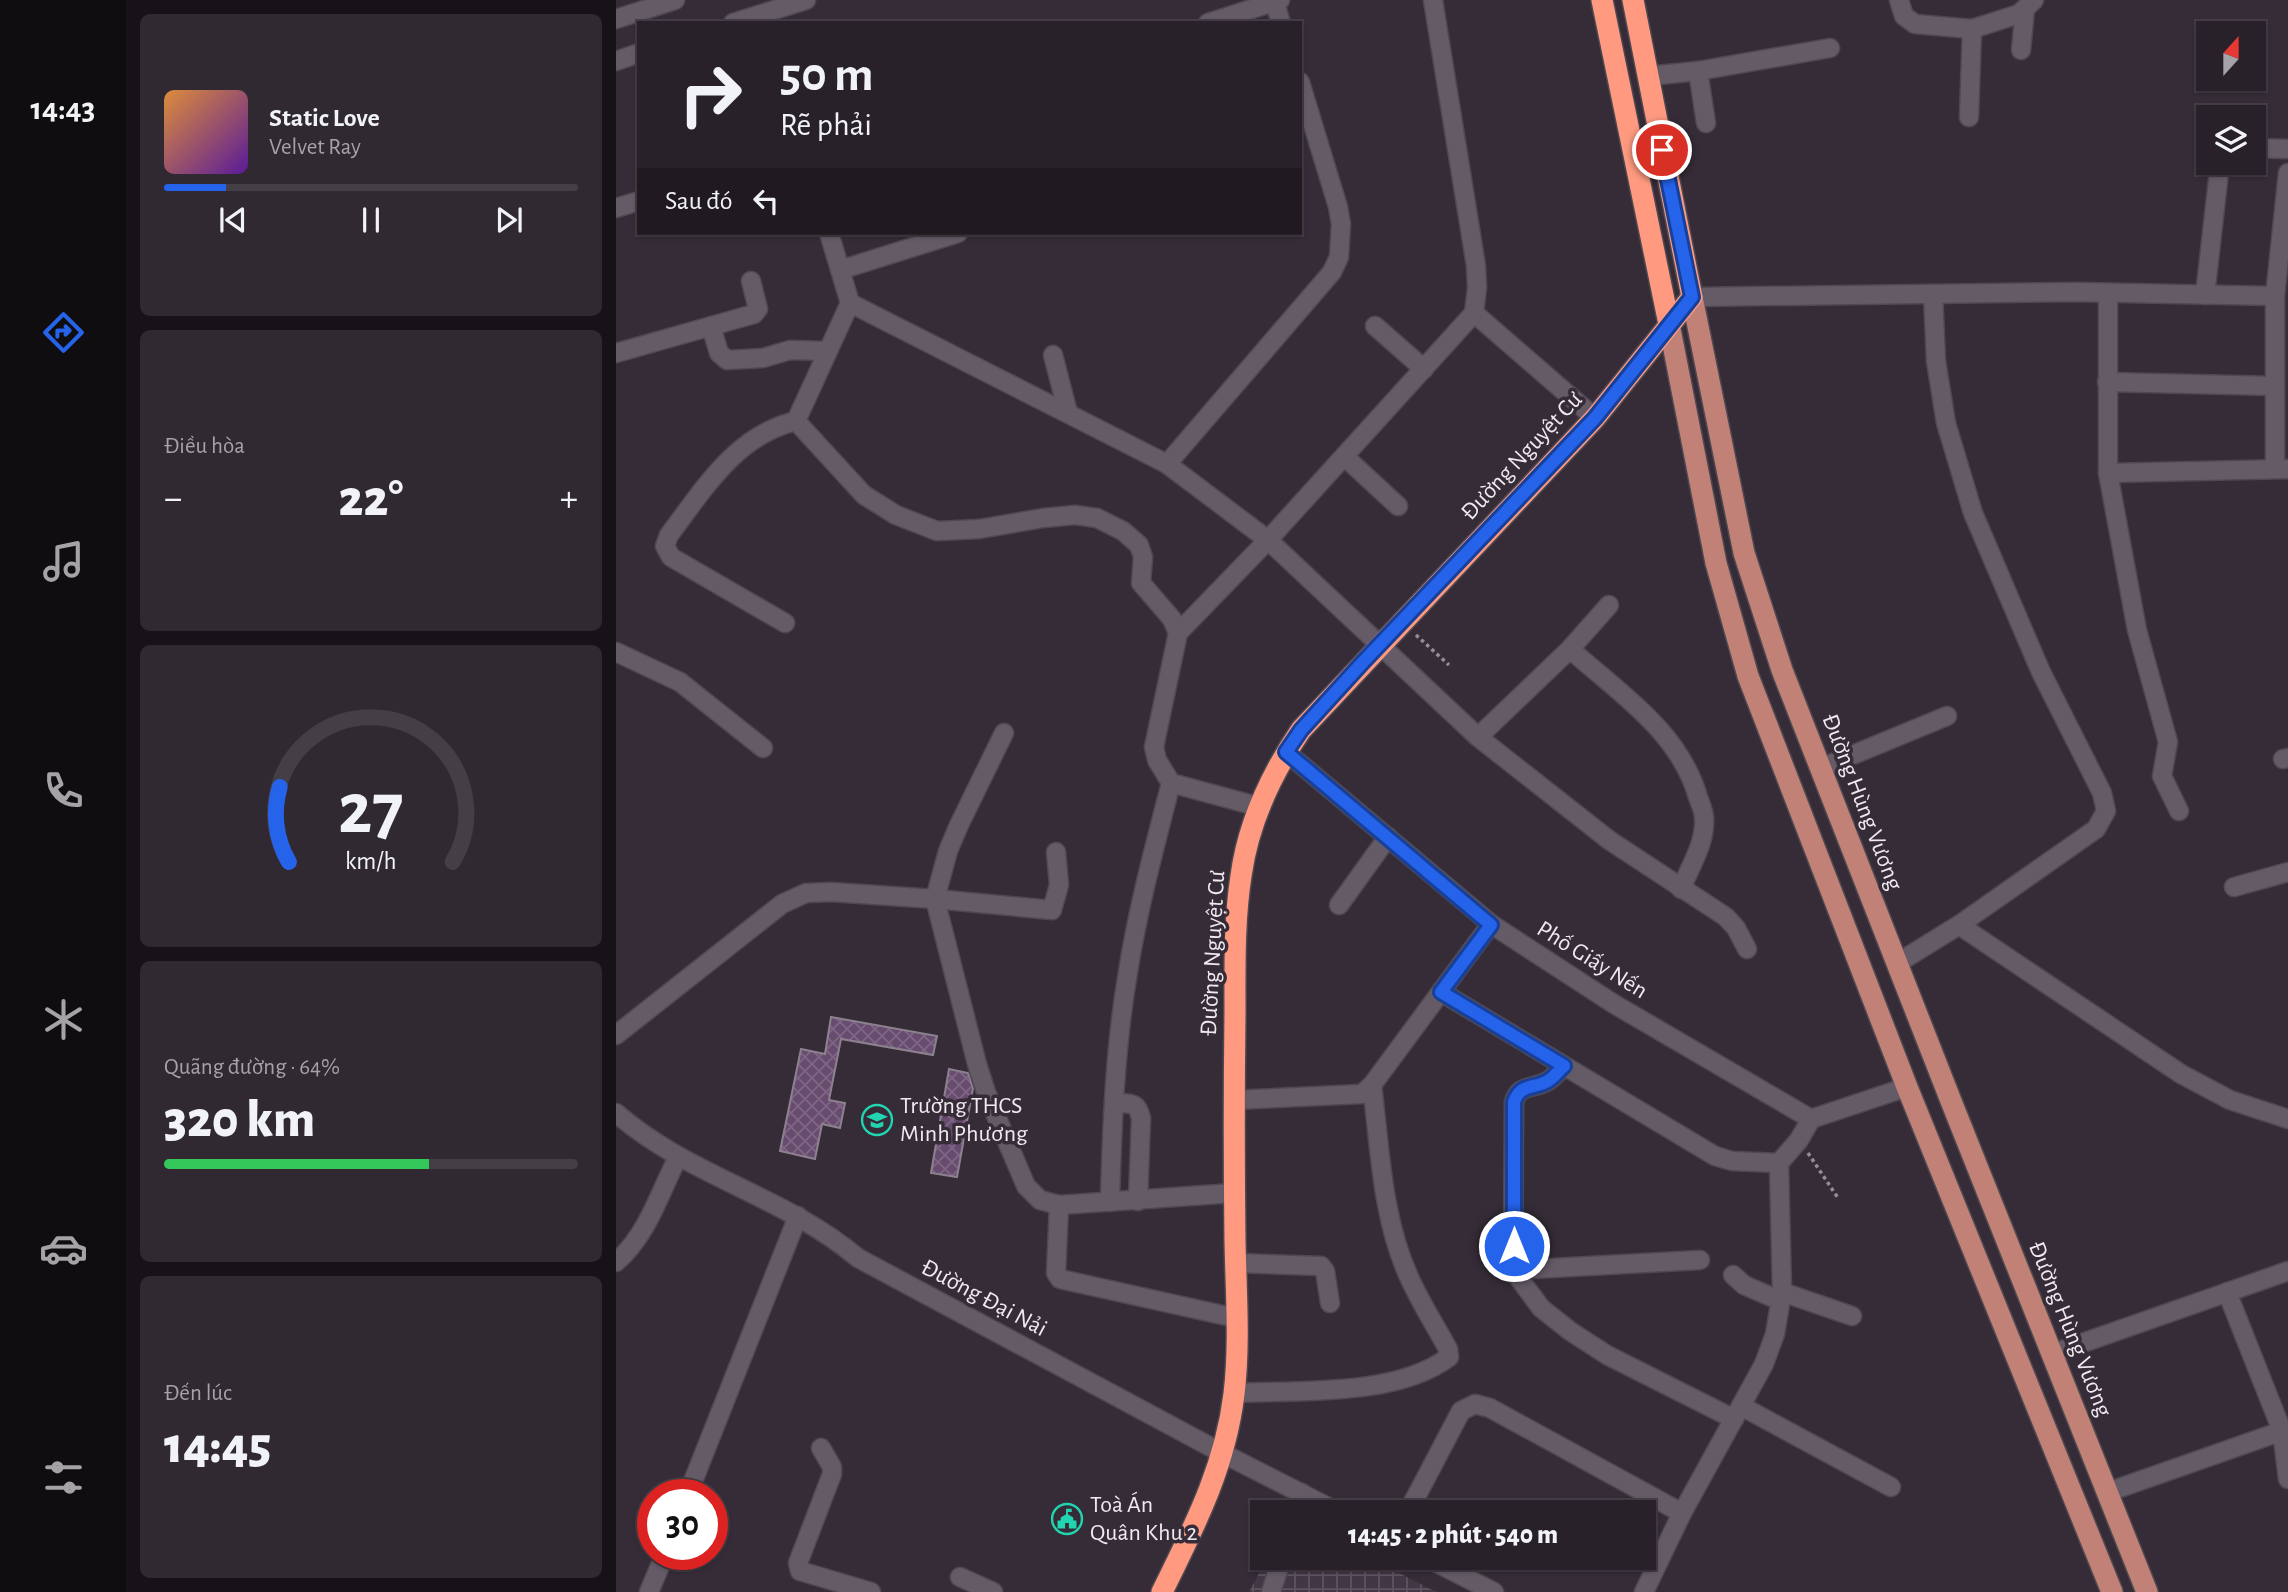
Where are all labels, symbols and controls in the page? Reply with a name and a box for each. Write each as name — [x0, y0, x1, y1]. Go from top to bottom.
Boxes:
north arrow — [2196, 21, 2266, 91]
map controls — [2196, 21, 2266, 175]
icon: right — [665, 49, 756, 140]
text: 50 m — [780, 51, 874, 100]
text: 14:43 — [31, 93, 95, 125]
text: Static Love — [269, 105, 380, 131]
button: layers — [2196, 105, 2266, 175]
text: Rẽ phải — [780, 109, 872, 141]
pin — [1632, 120, 1692, 180]
icon: arrive — [1643, 131, 1681, 169]
text: Velvet Ray — [269, 136, 361, 159]
icon: left — [747, 182, 785, 220]
text: Sau đó — [665, 188, 733, 214]
icon: previous — [214, 201, 252, 239]
icon: pause — [352, 201, 390, 239]
icon: next — [490, 201, 528, 239]
icon: directions — [39, 308, 88, 357]
street label: Đường Nguyệt Cư — [1457, 387, 1587, 525]
text: Điều hòa — [164, 435, 245, 458]
text: 22° — [338, 473, 404, 525]
text: − — [164, 480, 182, 518]
text: + — [560, 480, 578, 518]
icon: music — [39, 537, 88, 586]
street label: Đường Hùng Vương — [1817, 711, 1907, 894]
icon: phone — [39, 766, 88, 815]
text: 27 — [338, 774, 404, 847]
text: km/h — [345, 849, 397, 874]
street label: Đường Nguyệt Cư — [1197, 869, 1229, 1036]
street label: Phố Giấy Nến — [1533, 917, 1651, 1003]
icon: climate — [39, 995, 88, 1044]
text: Quãng đường · 64% — [164, 1056, 340, 1079]
text: 320 km — [164, 1094, 315, 1146]
place label: Trường THCS Minh Phương — [900, 1094, 1028, 1146]
school or university icon: Trường THCS Minh Phương — [860, 1103, 894, 1137]
position arrow — [1477, 1209, 1551, 1283]
icon: car — [39, 1224, 88, 1273]
street label: Đường Hùng Vương — [2024, 1238, 2116, 1420]
street label: Đường Đại Nải — [917, 1255, 1051, 1341]
text: Đến lúc — [164, 1382, 232, 1405]
text: 14:45 — [164, 1420, 271, 1472]
icon: filters — [39, 1453, 88, 1502]
speed limit sign: 30 — [637, 1479, 728, 1570]
place label: Toà Án Quân Khu 2 — [1090, 1491, 1198, 1545]
public building icon: Toà Án Quân Khu 2 — [1050, 1502, 1084, 1536]
text: 14:45 · 2 phút · 540 m — [1348, 1522, 1558, 1548]

